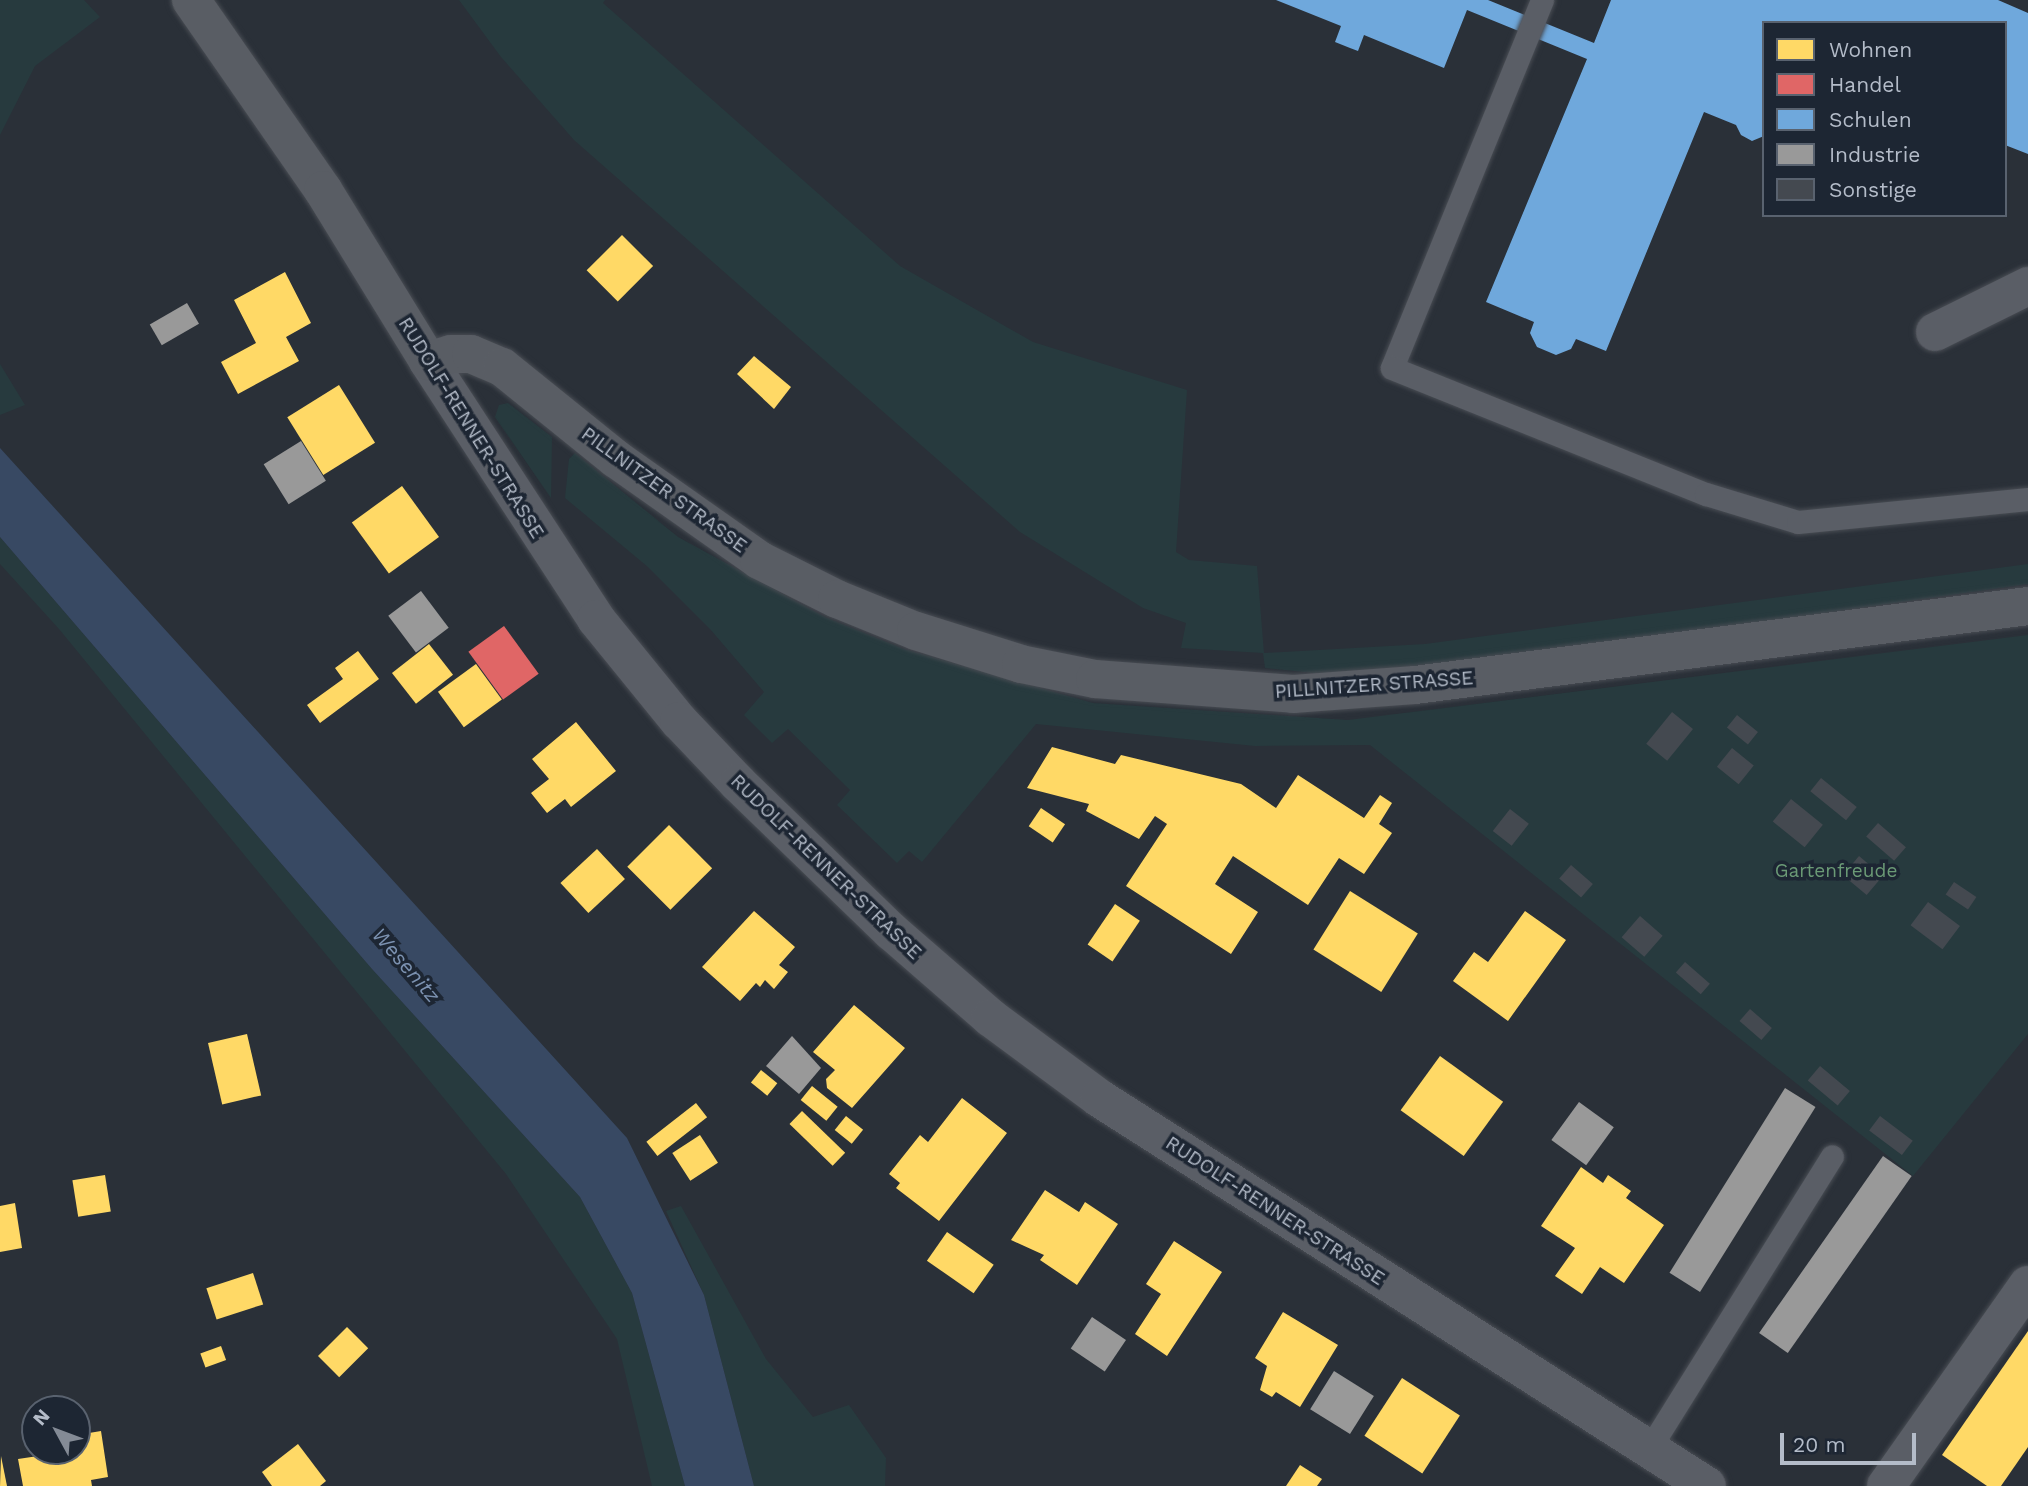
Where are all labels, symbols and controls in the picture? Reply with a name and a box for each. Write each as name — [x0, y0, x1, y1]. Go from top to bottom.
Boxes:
legend — [1762, 21, 2007, 217]
text: Wohnen — [1829, 37, 1912, 62]
text: Handel — [1829, 72, 1901, 97]
text: Schulen — [1829, 107, 1912, 132]
text: Industrie — [1829, 142, 1920, 167]
text: Sonstige — [1829, 177, 1917, 202]
street label: RUDOLF-RENNER-STRASSE — [393, 313, 549, 543]
street label: PILLNITZER STRASSE — [577, 422, 751, 558]
street label: PILLNITZER STRASSE — [1274, 667, 1474, 703]
street label: RUDOLF-RENNER-STRASSE — [726, 770, 926, 964]
park label: Gartenfreude — [1775, 860, 1897, 882]
water label: Wesenitz — [367, 922, 445, 1008]
street label: RUDOLF-RENNER-STRASSE — [1161, 1132, 1389, 1290]
north arrow — [21, 1395, 91, 1465]
text: N — [28, 1404, 55, 1430]
scale bar — [1783, 1420, 1920, 1464]
text: 20 m — [1793, 1432, 1845, 1457]

